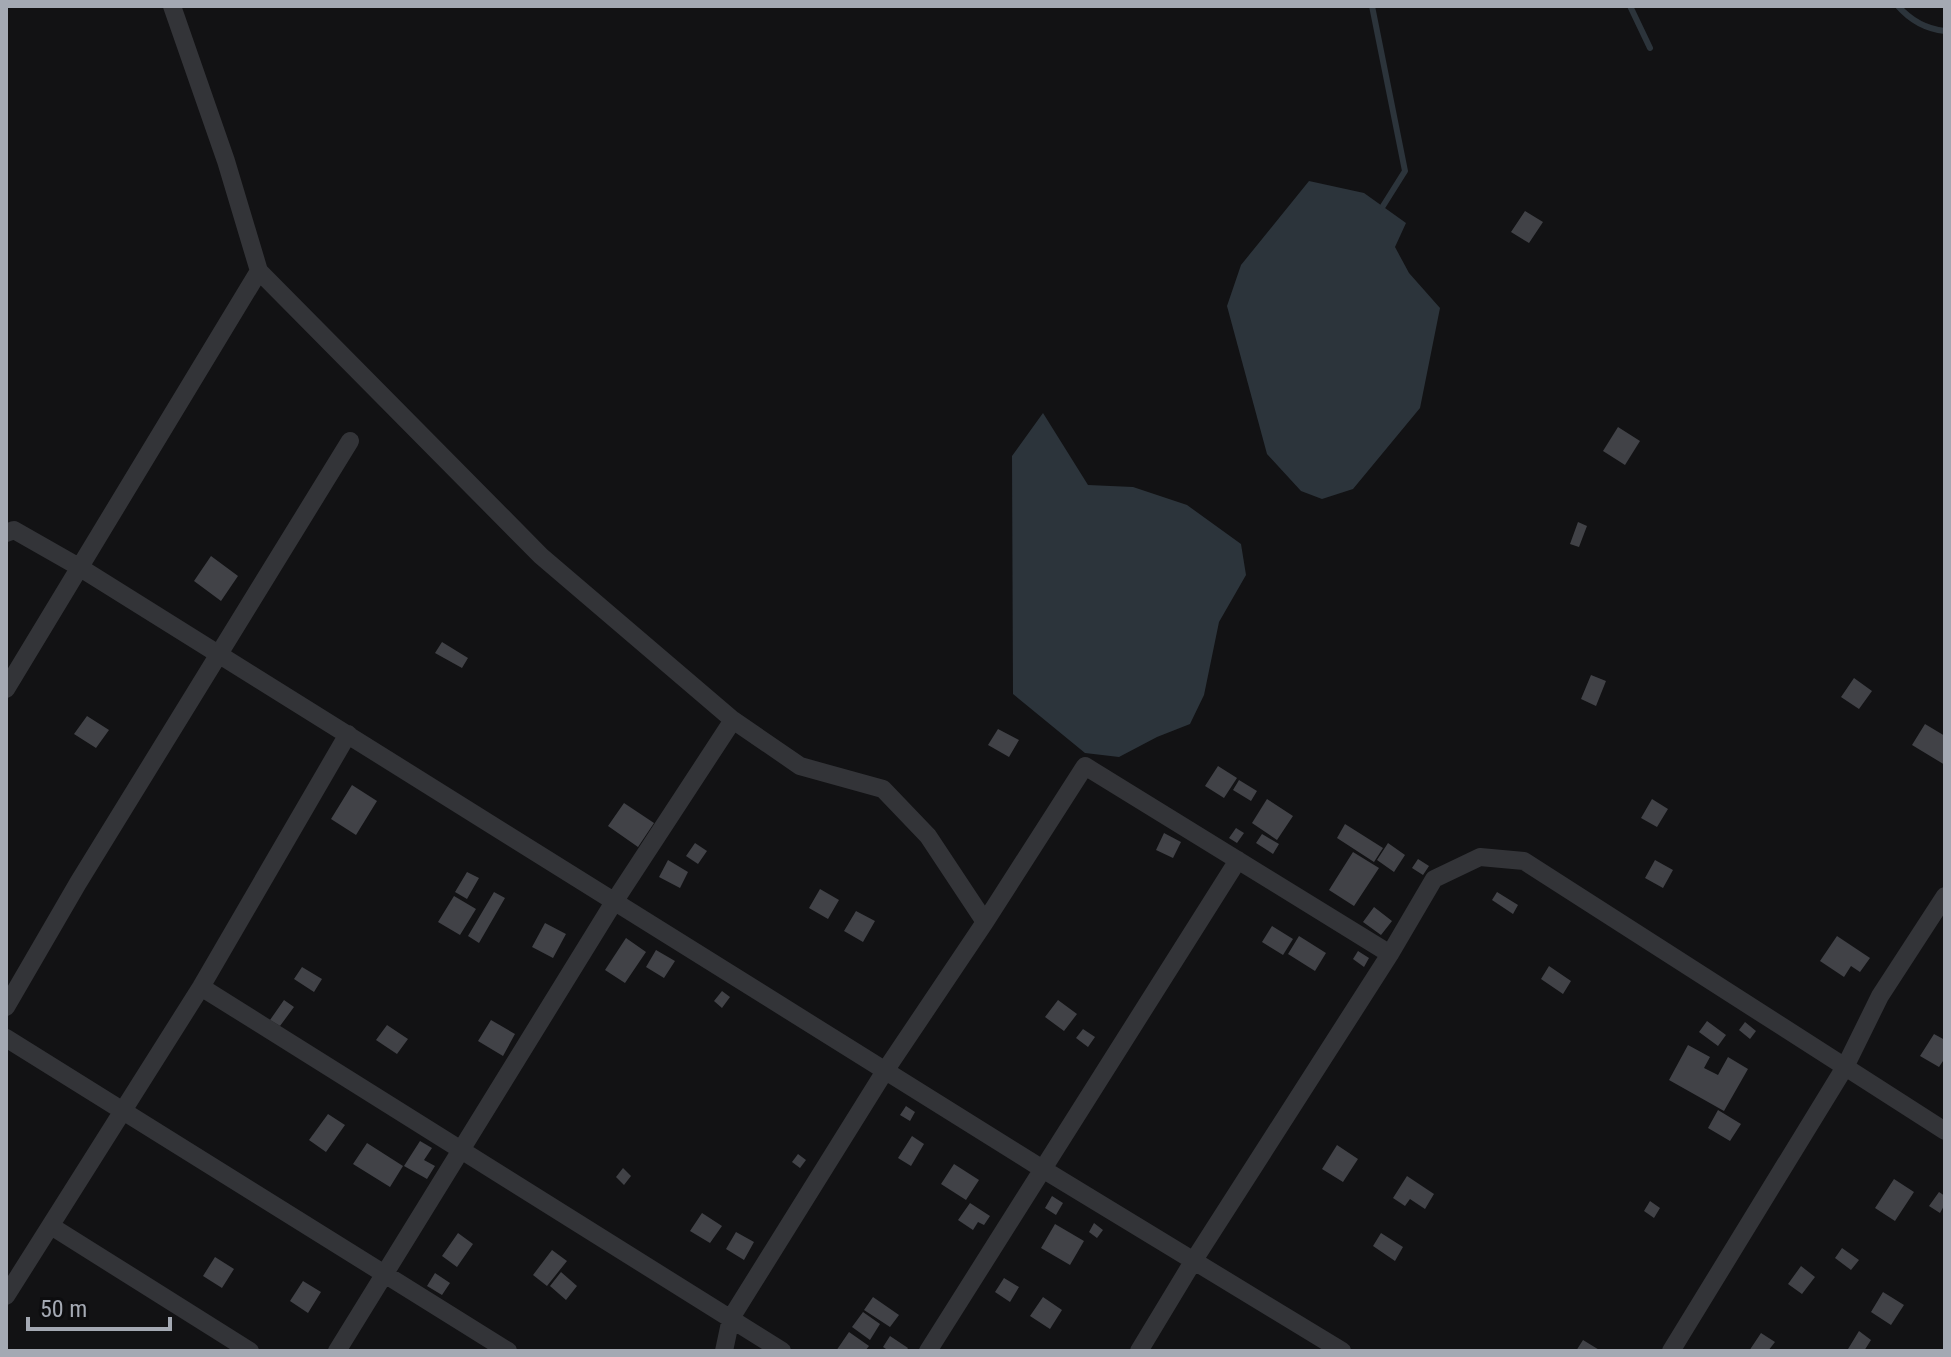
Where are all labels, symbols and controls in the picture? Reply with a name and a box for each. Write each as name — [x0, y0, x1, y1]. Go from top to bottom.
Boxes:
scale bar — [28, 1281, 170, 1331]
text: 50 m — [40, 1295, 87, 1323]

